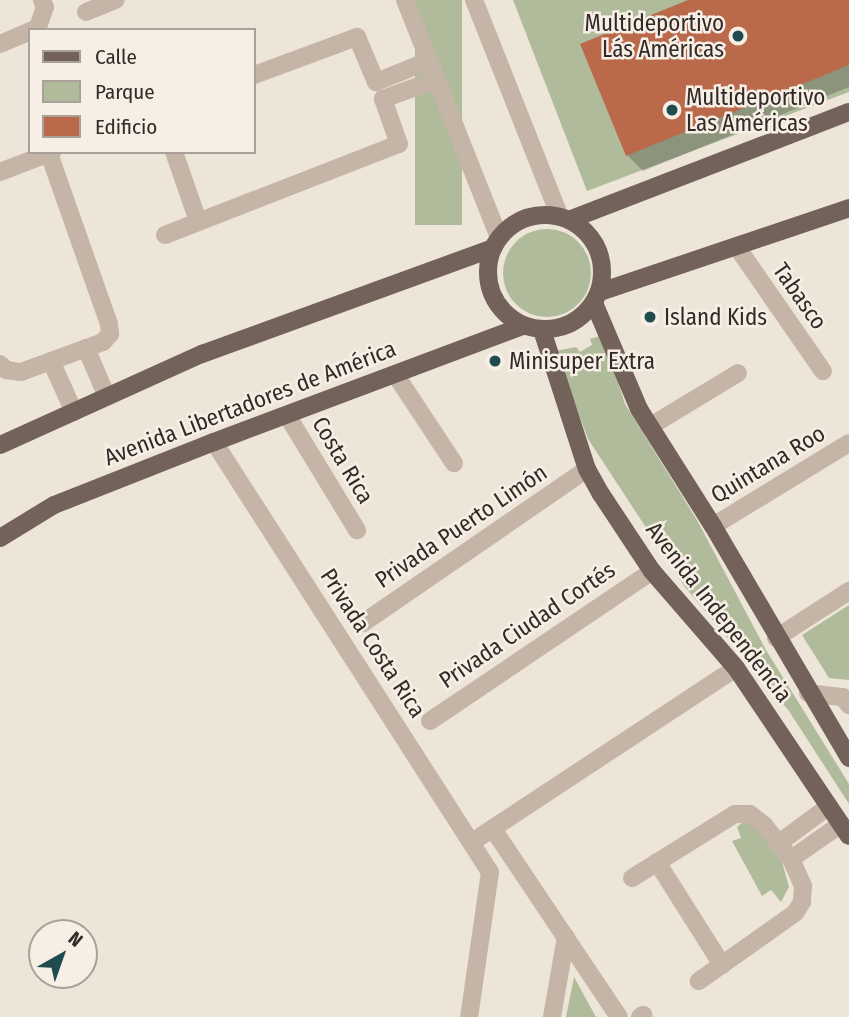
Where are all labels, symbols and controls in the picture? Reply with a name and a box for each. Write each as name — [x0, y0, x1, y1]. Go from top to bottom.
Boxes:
place label: Multideportivo Lás Américas — [585, 9, 724, 63]
legend — [28, 28, 256, 154]
marker: Multideportivo Lás Américas — [730, 28, 746, 44]
text: Calle — [95, 44, 137, 70]
text: Parque — [95, 79, 155, 105]
place label: Multideportivo Las Américas — [686, 83, 825, 137]
marker: Multideportivo Las Américas — [664, 102, 680, 118]
text: Edificio — [95, 114, 157, 140]
street label: Tabasco — [767, 257, 833, 335]
place label: Island Kids — [664, 303, 767, 331]
marker: Island Kids — [642, 309, 658, 325]
street label: Avenida Libertadores de América — [100, 335, 400, 471]
place label: Minisuper Extra — [509, 347, 655, 375]
marker: Minisuper Extra — [487, 353, 503, 369]
street label: Costa Rica — [306, 412, 380, 508]
street label: Quintana Roo — [706, 419, 830, 509]
street label: Privada Puerto Limón — [370, 458, 552, 594]
street label: Avenida Independencia — [640, 517, 798, 707]
street label: Privada Ciudad Cortés — [434, 556, 620, 694]
street label: Privada Costa Rica — [315, 563, 431, 723]
north arrow — [28, 919, 98, 989]
text: N — [64, 927, 87, 952]

